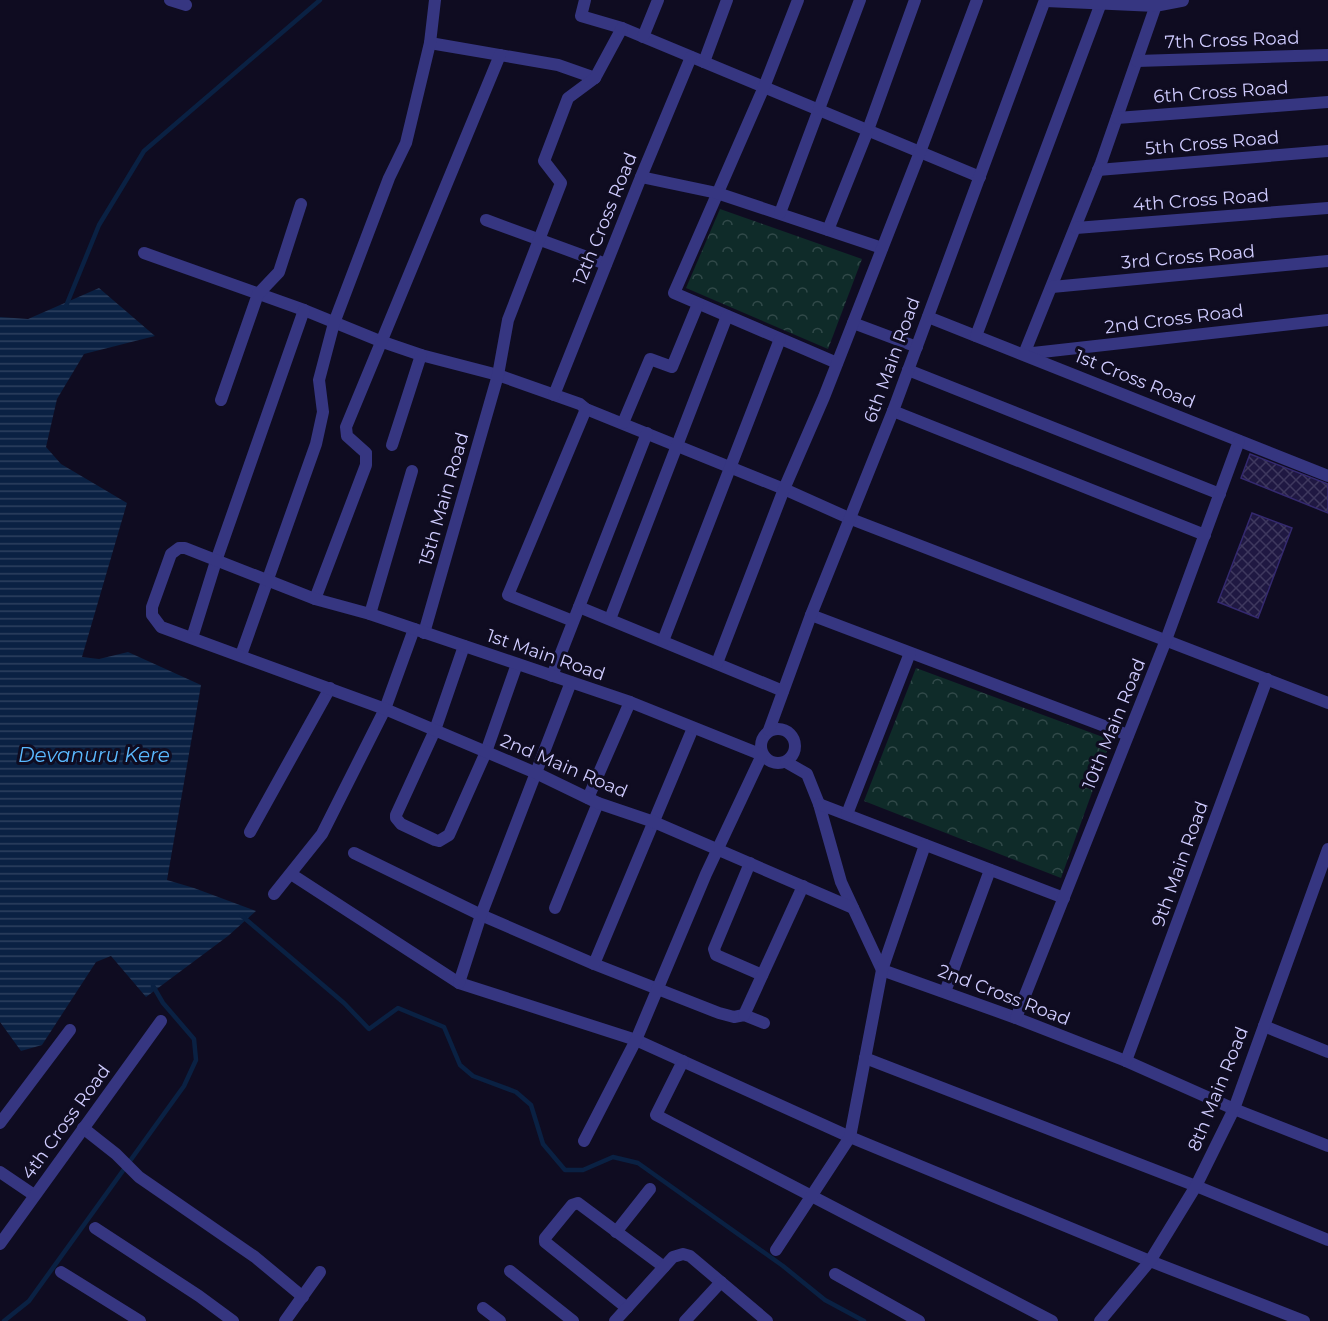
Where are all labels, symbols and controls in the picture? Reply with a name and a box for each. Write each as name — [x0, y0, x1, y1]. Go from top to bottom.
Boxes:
street label: 7th Cross Road — [1164, 27, 1300, 53]
street label: 6th Cross Road — [1153, 76, 1289, 108]
street label: 5th Cross Road — [1144, 126, 1280, 160]
street label: 12th Cross Road — [568, 149, 642, 289]
street label: 4th Cross Road — [1132, 184, 1270, 216]
street label: 3rd Cross Road — [1120, 240, 1256, 274]
street label: 6th Main Road — [859, 294, 925, 426]
street label: 2nd Cross Road — [1103, 300, 1245, 338]
street label: 1st Cross Road — [1072, 345, 1198, 413]
street label: 15th Main Road — [414, 430, 474, 568]
street label: 1st Main Road — [484, 624, 608, 686]
street label: 10th Main Road — [1078, 655, 1150, 793]
street label: 2nd Main Road — [497, 729, 631, 803]
water label: Devanuru Kere — [18, 743, 170, 767]
street label: 9th Main Road — [1147, 798, 1213, 930]
street label: 2nd Cross Road — [935, 960, 1073, 1030]
street label: 8th Main Road — [1183, 1024, 1253, 1154]
street label: 4th Cross Road — [17, 1060, 115, 1184]

